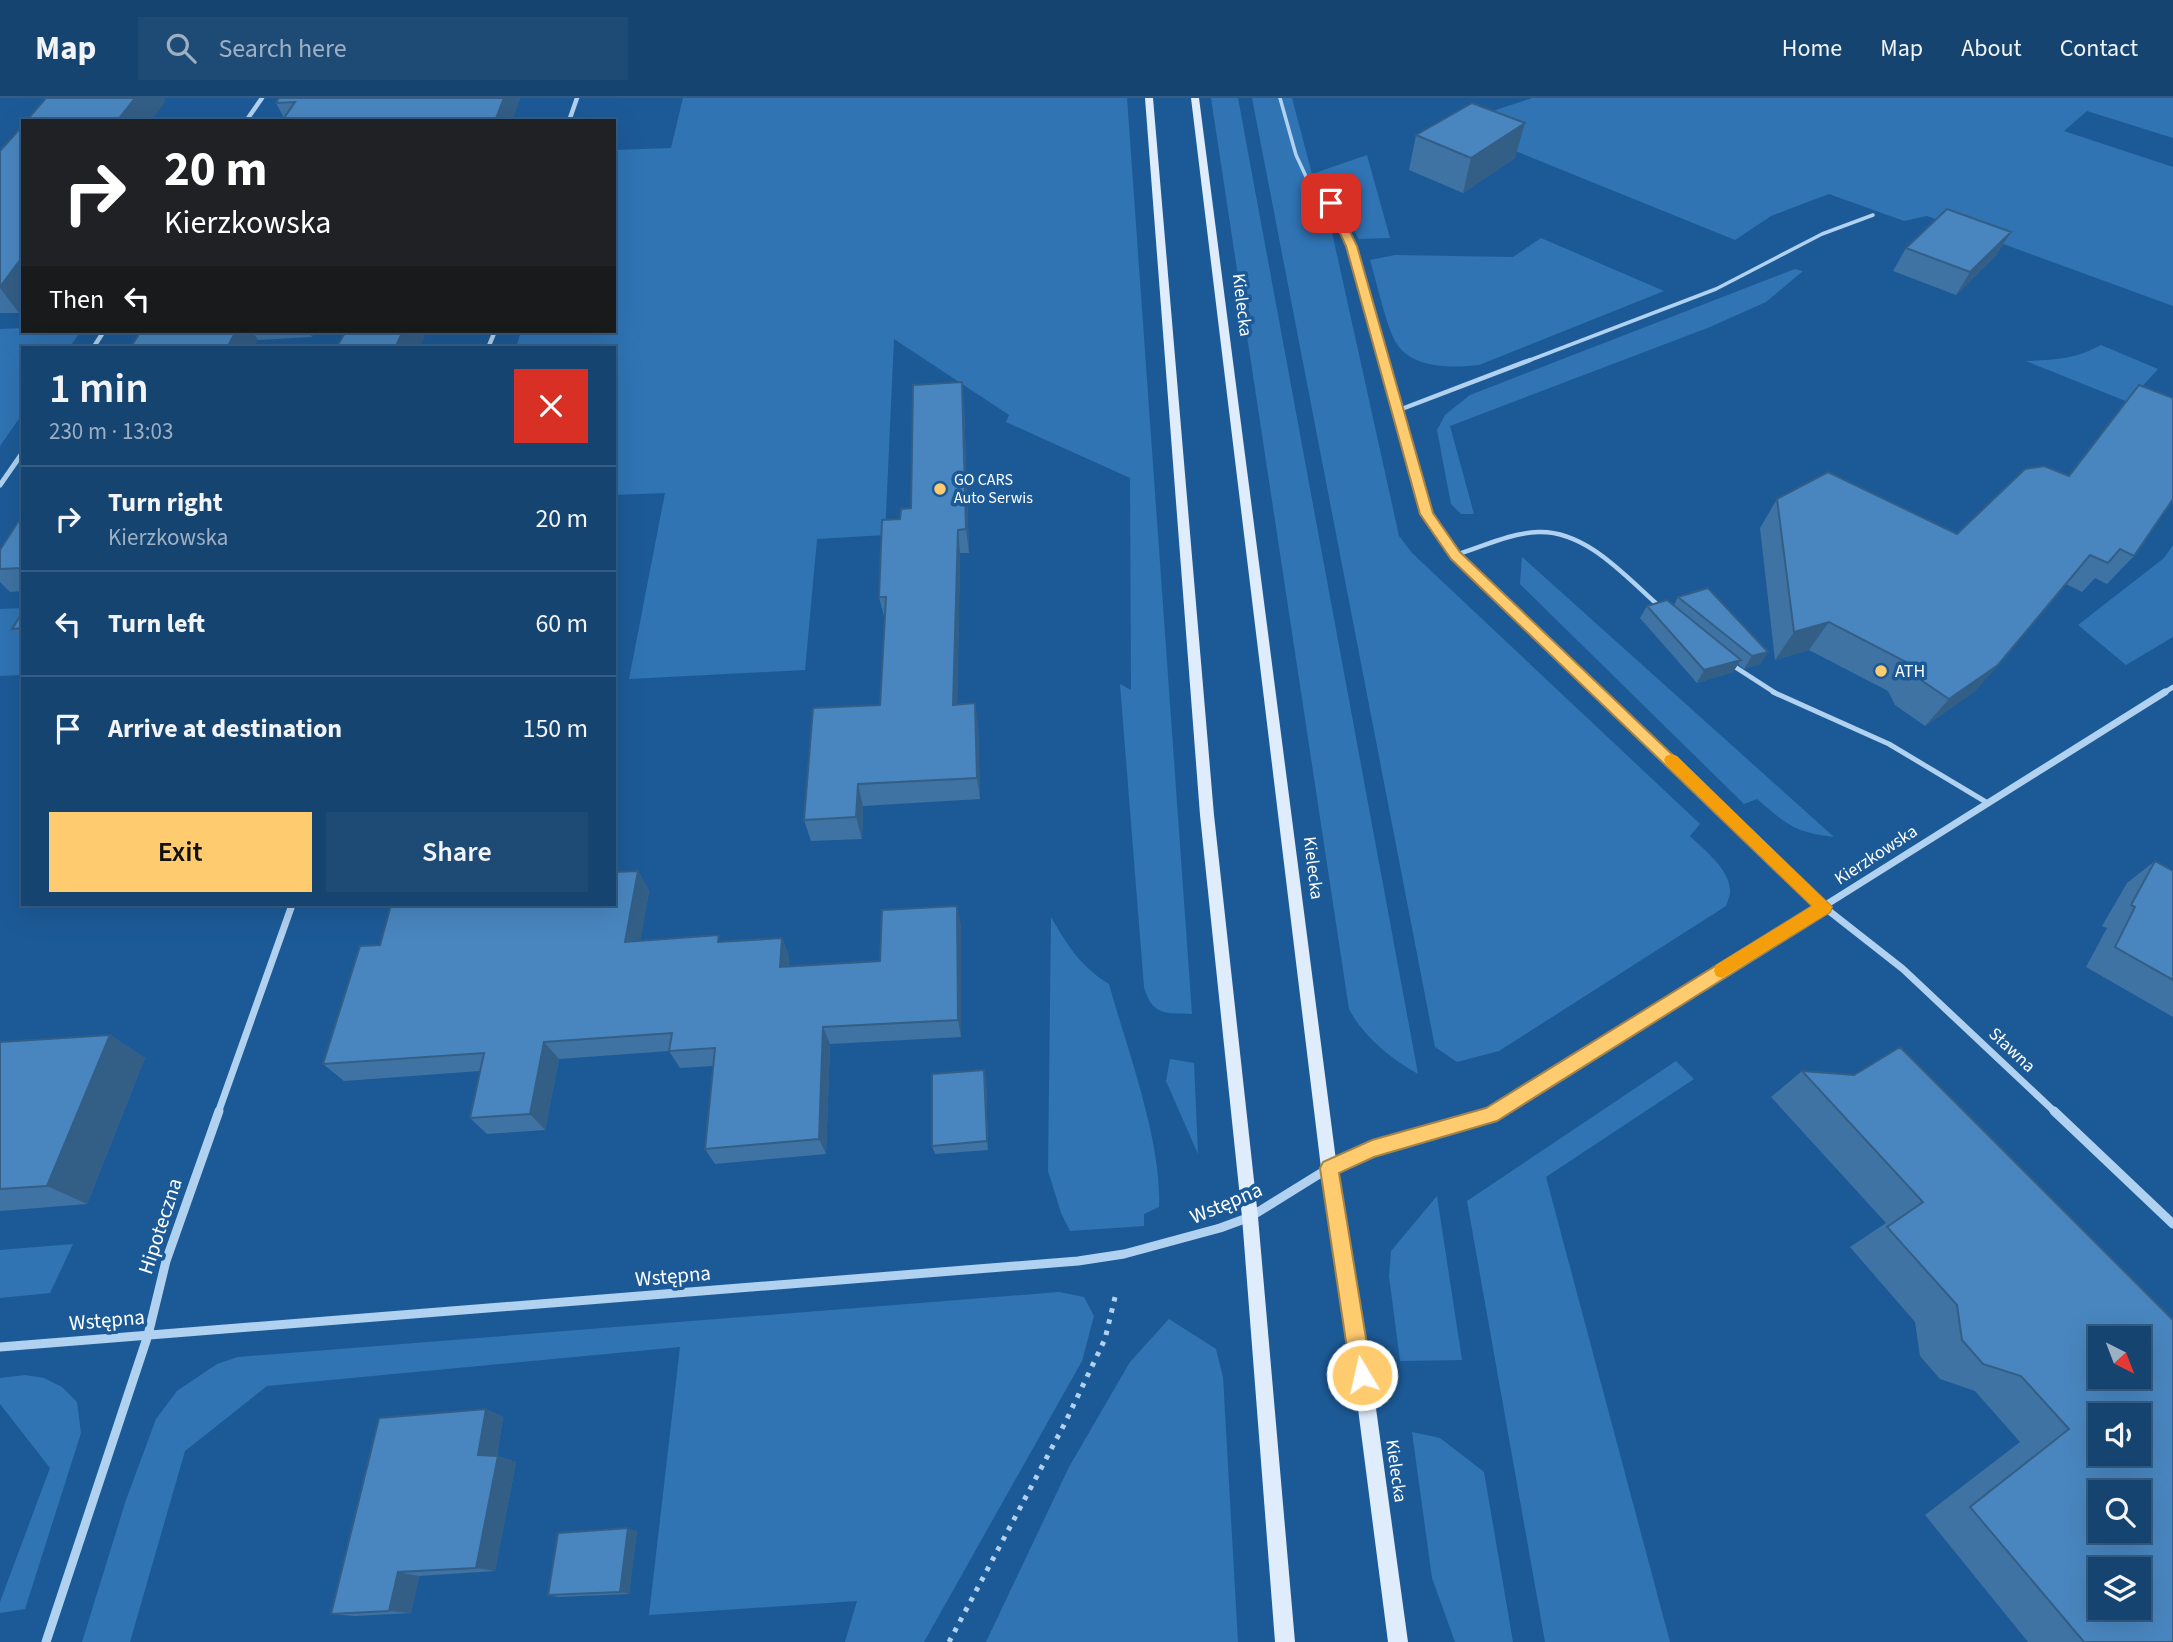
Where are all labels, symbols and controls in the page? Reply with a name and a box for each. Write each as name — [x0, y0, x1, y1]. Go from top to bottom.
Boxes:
search box — [138, 17, 628, 80]
text: Map — [35, 25, 96, 72]
icon: search — [162, 29, 200, 67]
text: Search here — [218, 30, 347, 67]
text: Home — [1782, 31, 1842, 66]
text: Map — [1880, 31, 1923, 66]
text: About — [1961, 31, 2022, 66]
text: Contact — [2060, 31, 2138, 66]
text: 20 m — [164, 135, 268, 205]
icon: right — [49, 147, 140, 238]
pin — [1301, 173, 1361, 233]
icon: arrive — [1312, 184, 1350, 222]
text: Kierzkowska — [164, 200, 331, 246]
street label: Kielecka — [1226, 272, 1258, 338]
icon: left — [118, 280, 156, 318]
text: Then — [49, 281, 104, 318]
text: 1 min — [49, 359, 149, 419]
button: close — [514, 369, 588, 443]
text: 230 m · 13:03 — [49, 415, 173, 448]
place label: GO CARS Auto Serwis — [954, 469, 1033, 509]
marker: GO CARS Auto Serwis — [932, 481, 948, 497]
text: Turn right — [108, 484, 223, 521]
icon: right — [49, 500, 87, 538]
text: 20 m — [535, 500, 588, 537]
text: Kierzkowska — [108, 521, 228, 554]
icon: left — [49, 605, 87, 643]
text: Turn left — [108, 605, 205, 642]
text: 60 m — [535, 605, 588, 642]
place label: ATH — [1895, 659, 1925, 684]
marker: ATH — [1873, 663, 1889, 679]
icon: arrive — [49, 710, 87, 748]
text: Arrive at destination — [108, 710, 342, 747]
text: 150 m — [522, 710, 588, 747]
button: Exit — [49, 812, 312, 892]
button: Share — [326, 812, 588, 892]
street label: Kierzkowska — [1830, 819, 1922, 891]
street label: Kielecka — [1297, 835, 1329, 901]
street label: Sławna — [1983, 1022, 2041, 1078]
street label: Hipoteczna — [130, 1174, 190, 1278]
street label: Wstępna — [1185, 1174, 1267, 1232]
street label: Wstępna — [634, 1258, 712, 1294]
street label: Wstępna — [68, 1302, 146, 1338]
north arrow — [2088, 1326, 2151, 1390]
map controls — [2088, 1326, 2151, 1620]
position arrow — [1325, 1338, 1399, 1412]
button: sound — [2088, 1403, 2151, 1466]
street label: Kielecka — [1379, 1438, 1413, 1504]
button: search — [2088, 1480, 2151, 1543]
button: layers — [2088, 1557, 2151, 1620]

